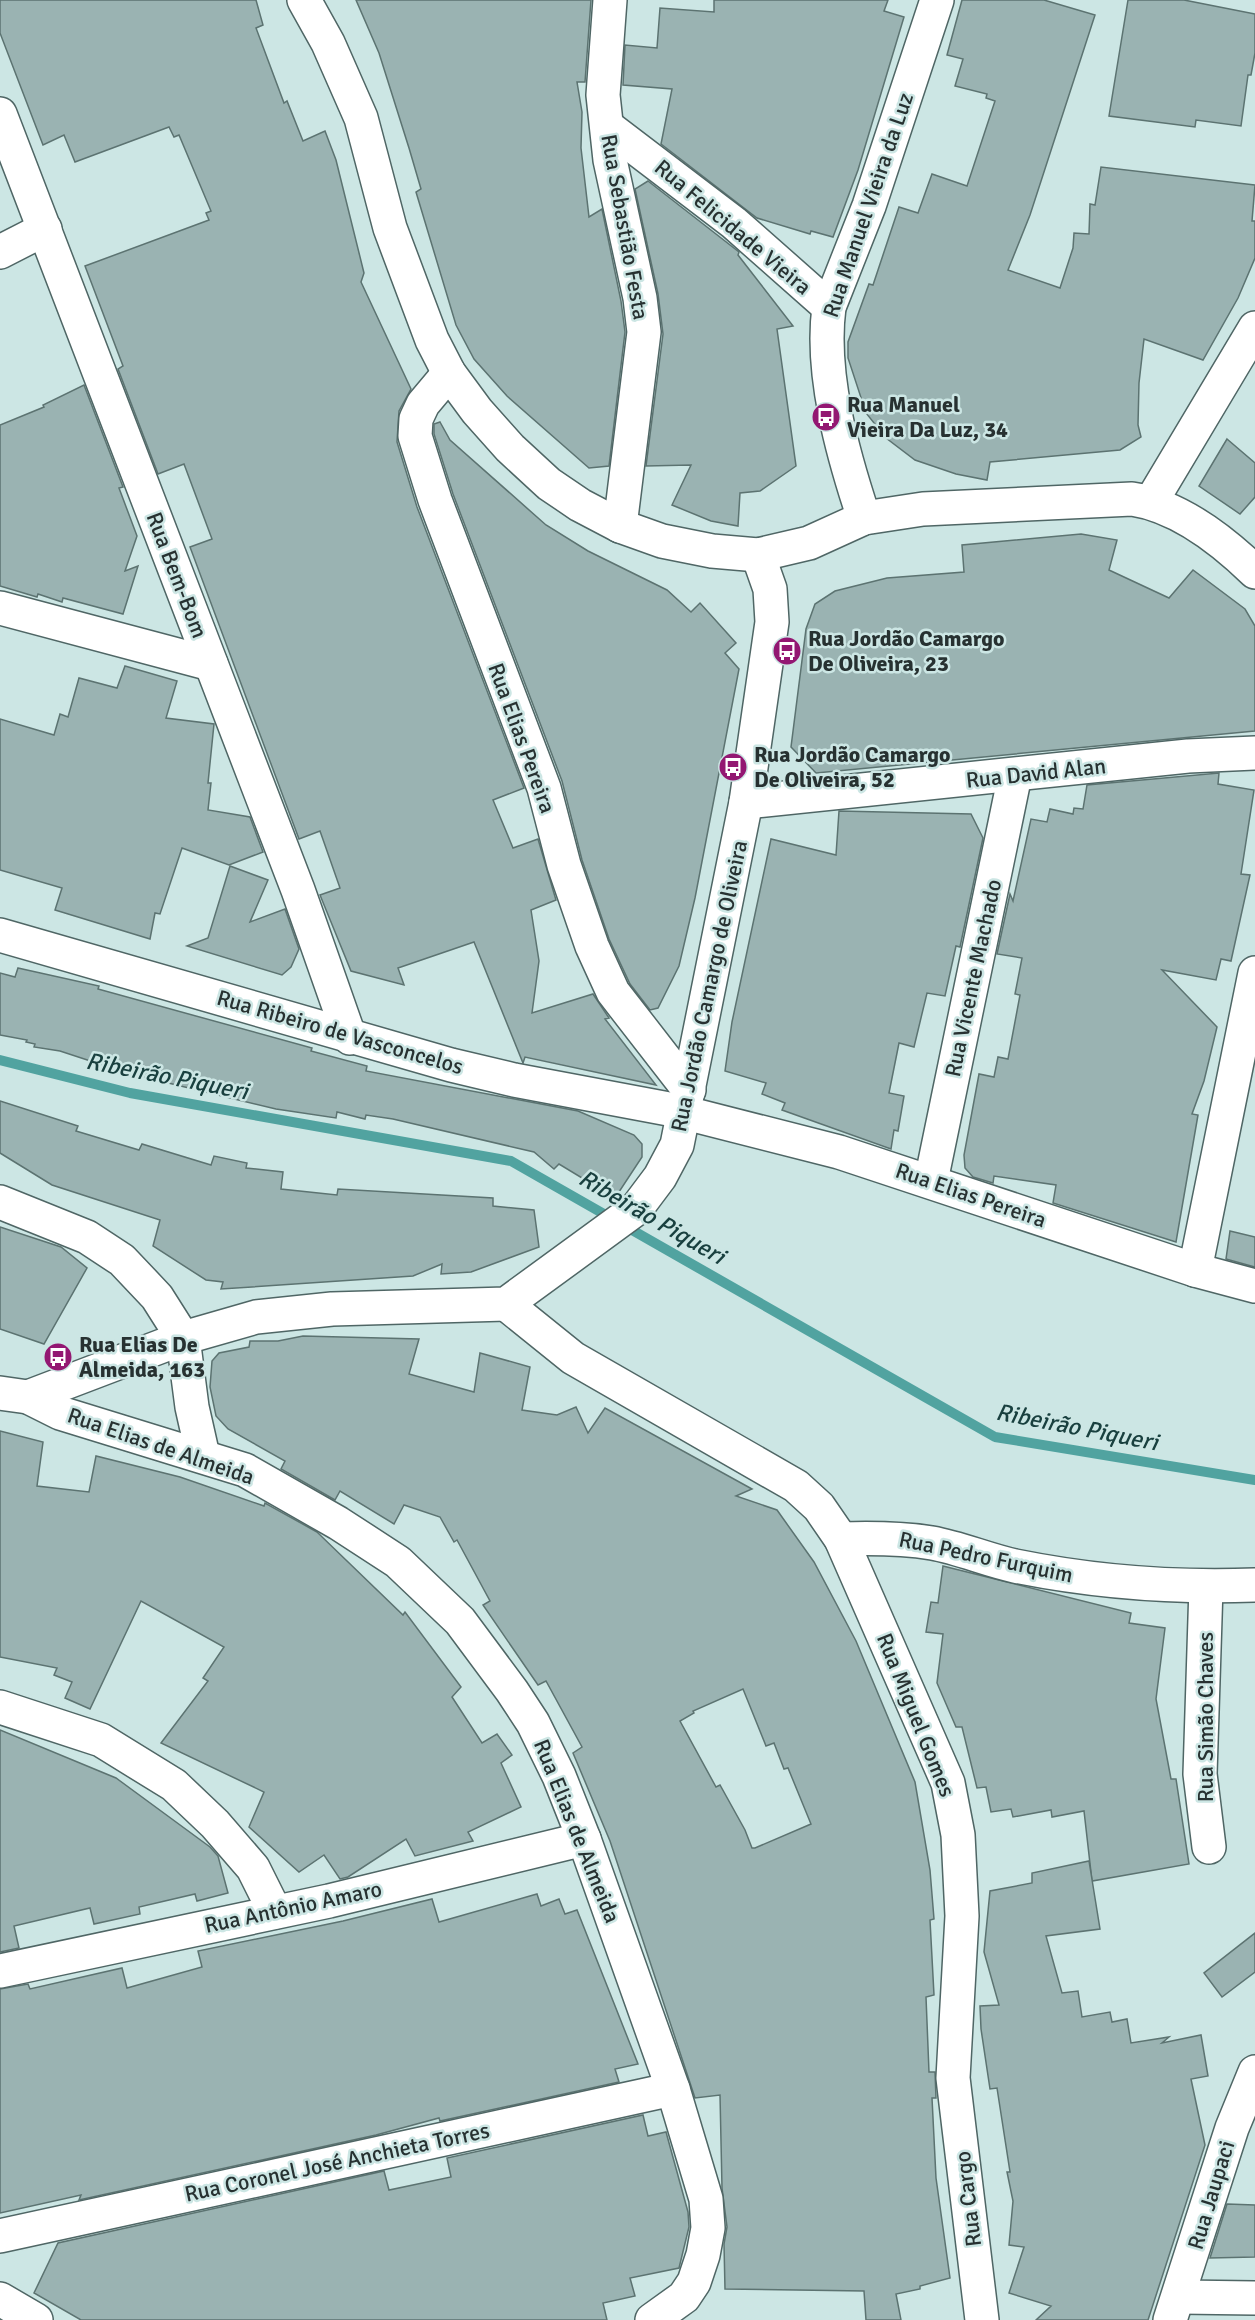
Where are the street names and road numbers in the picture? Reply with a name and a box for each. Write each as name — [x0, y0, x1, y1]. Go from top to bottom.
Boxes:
street label: Rua Manuel Vieira da Luz — [817, 89, 919, 321]
street label: Rua Sebastião Festa — [595, 132, 655, 322]
street label: Rua Felicidade Vieira — [649, 154, 817, 300]
street label: Rua Bem-Bom — [141, 508, 213, 642]
street label: Rua Elias Pereira — [482, 659, 562, 817]
street label: Rua David Alan — [965, 752, 1107, 794]
street label: Rua Jordão Camargo de Oliveira — [665, 838, 753, 1134]
street label: Rua Vicente Machado — [939, 877, 1007, 1079]
street label: Rua Ribeiro de Vasconcelos — [214, 984, 466, 1080]
street label: Rua Elias Pereira — [892, 1157, 1050, 1233]
street label: Rua Elias de Almeida — [64, 1401, 258, 1491]
street label: Rua Pedro Furquim — [897, 1525, 1075, 1589]
street label: Rua Miguel Gomes — [871, 1629, 961, 1801]
street label: Rua Simão Chaves — [1192, 1632, 1219, 1802]
street label: Rua Elias de Almeida — [528, 1735, 626, 1927]
street label: Rua Antônio Amaro — [202, 1875, 384, 1939]
street label: Rua Coronel José Anchieta Torres — [182, 2116, 492, 2208]
street label: Rua Jaupaci — [1182, 2137, 1240, 2253]
street label: Rua Cargo — [949, 2150, 987, 2248]

